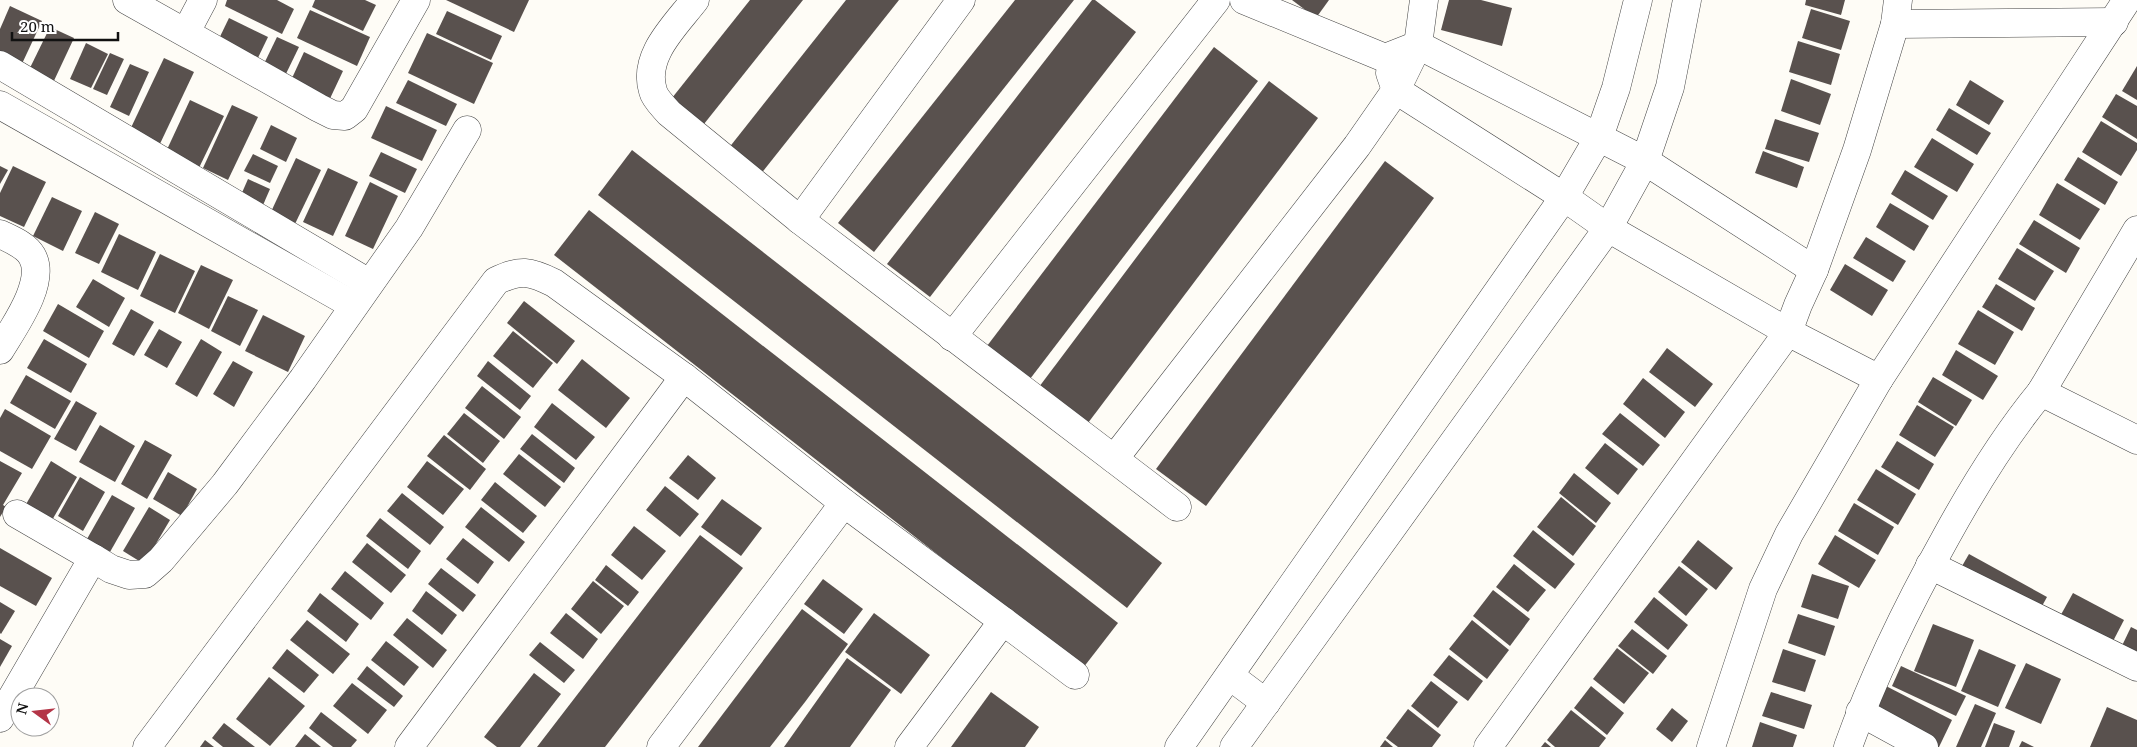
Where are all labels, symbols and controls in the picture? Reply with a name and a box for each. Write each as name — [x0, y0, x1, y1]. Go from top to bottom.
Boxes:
scale bar — [12, 10, 119, 42]
text: 20 m — [20, 16, 55, 36]
north arrow — [10, 687, 60, 737]
text: N — [11, 701, 33, 716]

